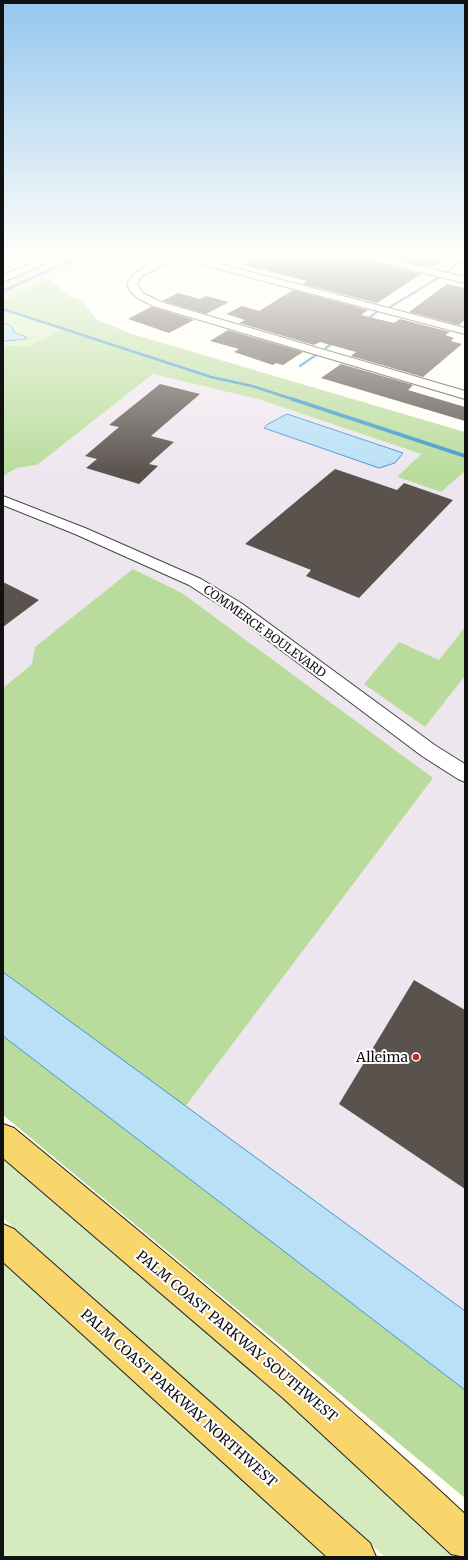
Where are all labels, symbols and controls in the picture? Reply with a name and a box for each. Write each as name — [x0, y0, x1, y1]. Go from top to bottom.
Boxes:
street label: COMMERCE BOULEVARD — [201, 582, 329, 680]
place label: Alleima — [355, 1048, 408, 1066]
marker: Alleima — [411, 1052, 421, 1062]
street label: PALM COAST PARKWAY SOUTHWEST — [133, 1247, 341, 1426]
street label: PALM COAST PARKWAY NORTHWEST — [77, 1305, 281, 1491]

